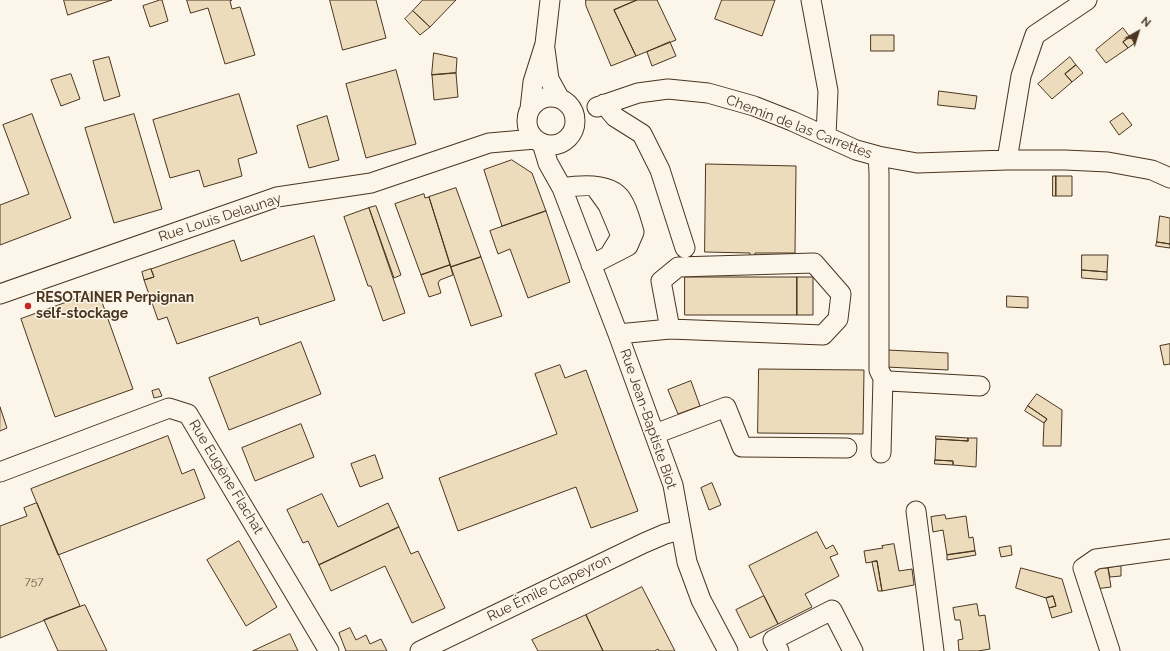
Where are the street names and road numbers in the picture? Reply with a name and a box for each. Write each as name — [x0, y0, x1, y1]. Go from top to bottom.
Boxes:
street label: Chemin de las Carrettes — [724, 91, 874, 163]
street label: Rue Louis Delaunay — [156, 190, 284, 246]
street label: Rue Jean-Baptiste Biot — [616, 347, 680, 491]
street label: Rue Eugène Flachat — [185, 417, 267, 537]
street label: Rue Émile Clapeyron — [484, 551, 614, 625]

